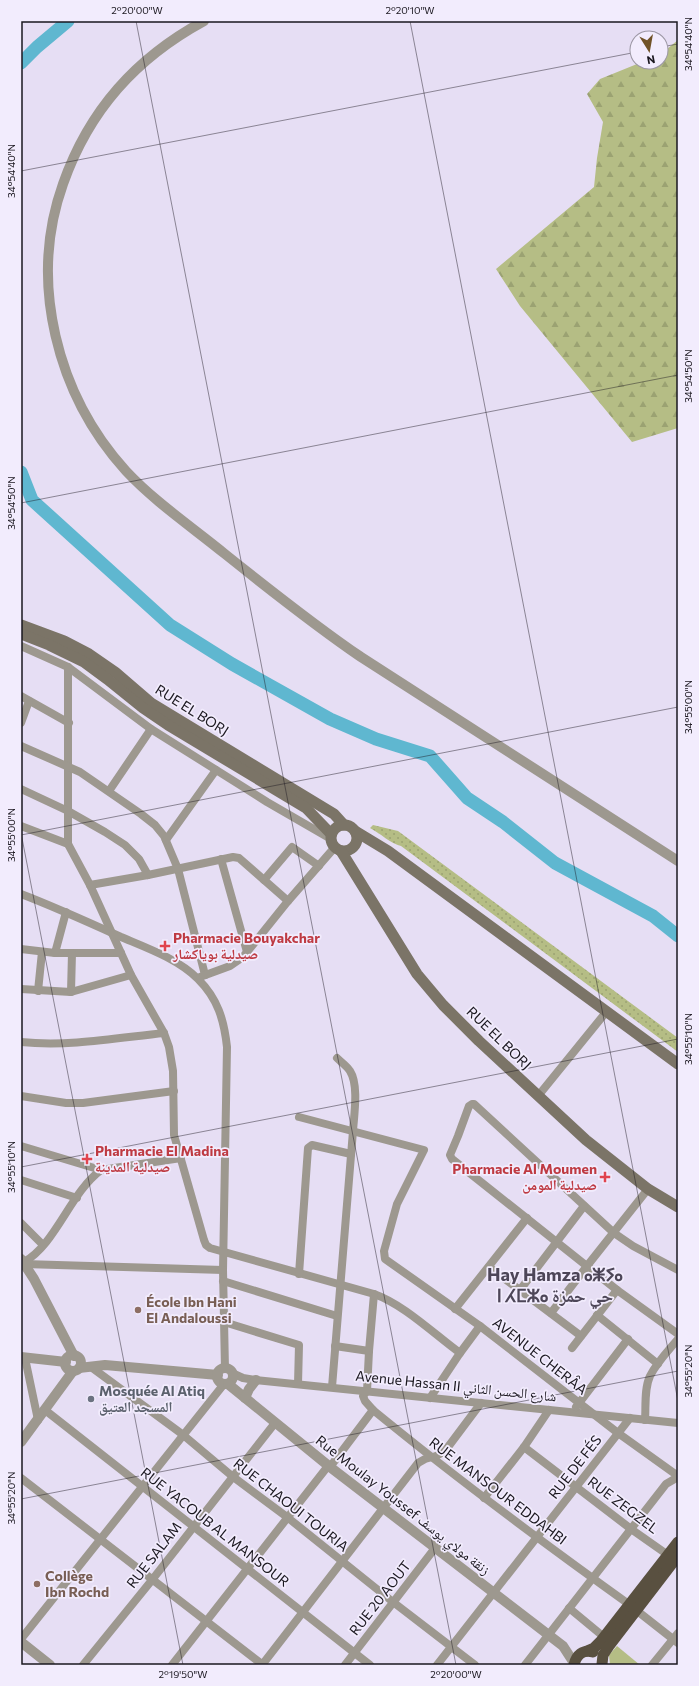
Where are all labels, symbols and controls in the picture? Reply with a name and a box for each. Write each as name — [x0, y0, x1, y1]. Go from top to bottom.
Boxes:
text: 2°20'00"W — [111, 4, 163, 16]
text: 2°20'10"W — [385, 4, 435, 16]
text: 34°54'40"N — [682, 17, 694, 71]
north arrow — [629, 30, 669, 70]
text: N — [646, 53, 656, 67]
text: 34°54'40"N — [5, 144, 17, 198]
text: 34°54'50"N — [682, 349, 694, 403]
text: 34°54'50"N — [5, 476, 17, 530]
street label: RUE EL BORJ — [152, 680, 232, 739]
text: 34°55'00"N — [682, 680, 694, 734]
text: 34°55'00"N — [5, 808, 17, 862]
place label: Pharmacie Bouyakchar صيدلية بوياكشار — [172, 929, 320, 963]
marker: Pharmacie Bouyakchar صيدلية بوياكشار — [160, 941, 170, 951]
street label: RUE EL BORJ — [463, 1003, 535, 1073]
text: 34°55'10"N — [682, 1013, 694, 1065]
text: 34°55'10"N — [5, 1141, 17, 1193]
place label: Pharmacie El Madina صيدلية المدينة — [95, 1142, 229, 1175]
marker: Pharmacie El Madina صيدلية المدينة — [82, 1154, 92, 1164]
place label: Pharmacie Al Moumen صيدلية المومن — [452, 1160, 597, 1194]
marker: Pharmacie Al Moumen صيدلية المومن — [600, 1172, 610, 1182]
district label: Hay Hamza ⴰⵥⵢⴰ ⵏ ⵃⵎⵣⴰ حي حمزة — [487, 1263, 623, 1310]
place label: École Ibn Hani El Andaloussi — [146, 1293, 237, 1326]
marker: École Ibn Hani El Andaloussi — [133, 1305, 143, 1315]
street label: AVENUE CHERÂA — [490, 1313, 591, 1398]
text: 34°55'20"N — [682, 1344, 694, 1398]
street label: Avenue Hassan II شارع الحسن الثاني — [354, 1367, 557, 1408]
place label: Mosquée Al Atiq المسجد العتيق — [99, 1382, 205, 1416]
marker: Mosquée Al Atiq المسجد العتيق — [86, 1394, 96, 1404]
street label: Rue Moulay Youssef زنقة مولاي يوسف — [310, 1431, 494, 1581]
street label: RUE DE FÉS — [544, 1431, 605, 1502]
street label: RUE MANSOUR EDDAHBI — [426, 1433, 570, 1548]
street label: RUE CHAOUI TOURIA — [231, 1454, 352, 1555]
street label: RUE YACOUB AL MANSOUR — [138, 1463, 293, 1590]
text: 34°55'20"N — [5, 1471, 17, 1525]
street label: RUE ZEGZEL — [585, 1473, 662, 1537]
street label: RUE SALAM — [123, 1518, 185, 1591]
street label: RUE 20 AOUT — [345, 1557, 414, 1638]
place label: Collège Ibn Rochd — [45, 1567, 109, 1600]
marker: Collège Ibn Rochd — [32, 1579, 42, 1589]
text: 2°19'50"W — [159, 1668, 207, 1680]
text: 2°20'00"W — [430, 1668, 482, 1680]

